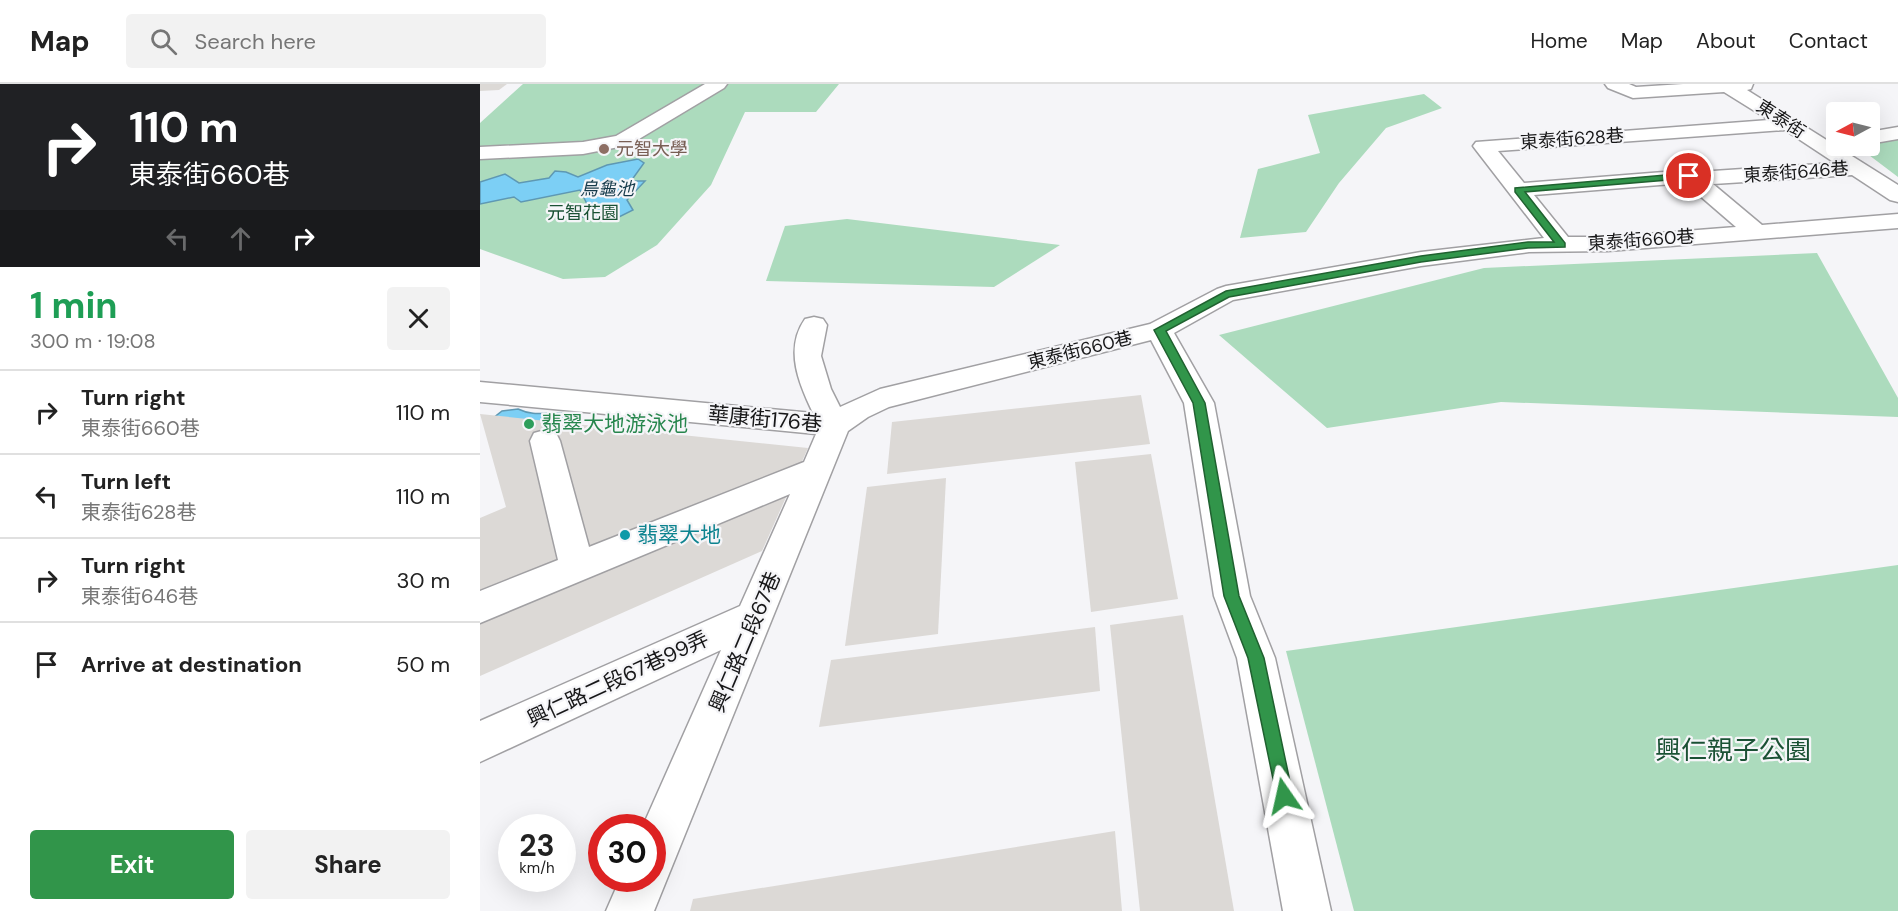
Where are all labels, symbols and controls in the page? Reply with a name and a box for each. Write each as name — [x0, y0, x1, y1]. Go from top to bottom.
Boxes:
search box — [126, 14, 546, 68]
text: Map — [30, 23, 90, 60]
icon: search — [147, 25, 180, 58]
text: Search here — [195, 27, 316, 56]
text: Home — [1530, 27, 1588, 55]
text: Map — [1621, 27, 1663, 55]
text: About — [1696, 27, 1756, 55]
text: Contact — [1789, 27, 1868, 55]
street label: 東泰街 — [1752, 94, 1810, 144]
text: 110 m — [129, 100, 239, 155]
north arrow — [1826, 102, 1880, 156]
map controls — [1826, 102, 1880, 156]
icon: right — [30, 108, 108, 186]
street label: 東泰街628巷 — [1519, 123, 1625, 155]
place label: 元智大學 — [616, 137, 688, 161]
marker: 元智大學 — [597, 142, 611, 156]
pin — [1663, 150, 1714, 201]
street label: 東泰街646巷 — [1743, 156, 1849, 188]
text: 東泰街660巷 — [129, 157, 289, 192]
icon: arrive — [1672, 159, 1705, 192]
water label: 烏龜池 — [580, 177, 636, 201]
park label: 元智花園 — [547, 201, 619, 225]
icon: left — [161, 222, 194, 255]
icon: ahead — [224, 222, 257, 255]
icon: right — [287, 222, 320, 255]
street label: 東泰街660巷 — [1587, 224, 1695, 256]
text: 1 min — [30, 282, 118, 329]
button: close — [387, 287, 450, 350]
street label: 東泰街660巷 — [1025, 325, 1135, 375]
text: 300 m · 19:08 — [30, 328, 156, 354]
text: Turn right — [81, 383, 186, 412]
icon: right — [30, 396, 63, 429]
text: 110 m — [396, 398, 450, 427]
street label: 華康街176巷 — [707, 400, 823, 438]
place label: 翡翠大地游泳池 — [541, 410, 688, 438]
text: 東泰街660巷 — [81, 415, 200, 441]
marker: 翡翠大地游泳池 — [522, 417, 536, 431]
text: Turn left — [81, 467, 171, 496]
icon: left — [30, 480, 63, 513]
text: 110 m — [396, 482, 450, 511]
text: 東泰街628巷 — [81, 499, 196, 525]
place label: 翡翠大地 — [637, 521, 721, 549]
marker: 翡翠大地 — [618, 528, 632, 542]
text: Turn right — [81, 551, 186, 580]
icon: right — [30, 564, 63, 597]
text: 30 m — [396, 566, 450, 595]
street label: 興仁路二段67巷 — [703, 568, 787, 716]
text: 東泰街646巷 — [81, 583, 198, 609]
street label: 興仁路二段67巷99弄 — [523, 625, 713, 733]
icon: arrive — [30, 648, 63, 681]
text: Arrive at destination — [81, 650, 302, 679]
text: 50 m — [396, 650, 450, 679]
park label: 興仁親子公園 — [1655, 733, 1811, 767]
position arrow — [1252, 764, 1316, 828]
speed limit sign: 30 — [588, 814, 666, 892]
text: 23 — [519, 826, 555, 865]
button: Exit — [30, 830, 234, 899]
button: Share — [246, 830, 450, 899]
text: km/h — [519, 858, 555, 878]

